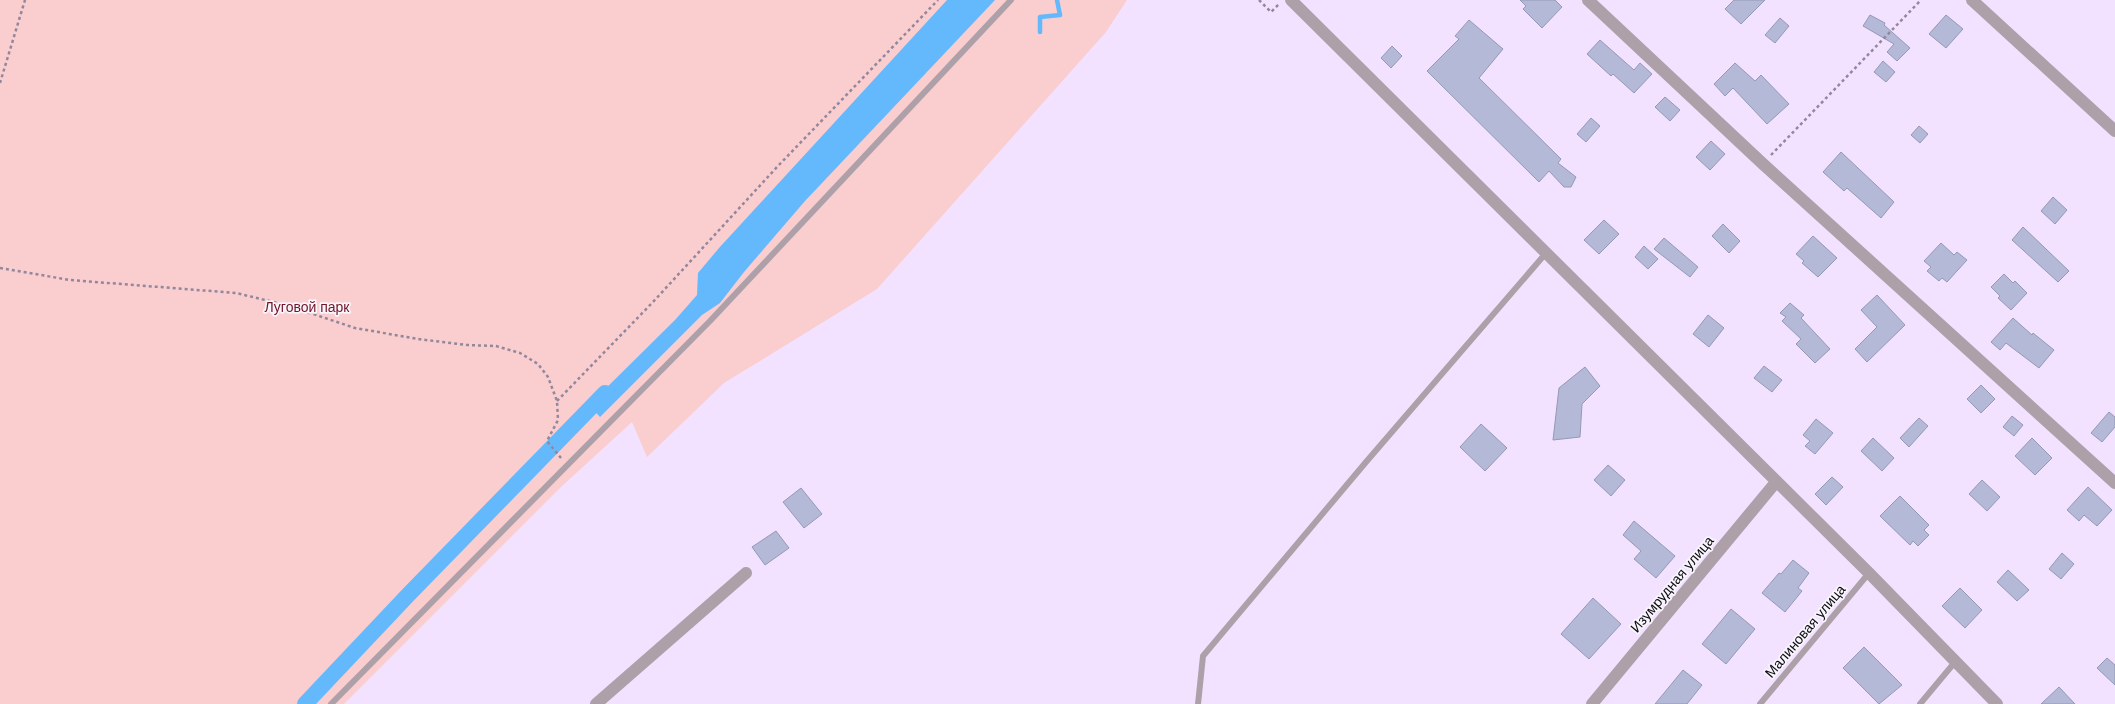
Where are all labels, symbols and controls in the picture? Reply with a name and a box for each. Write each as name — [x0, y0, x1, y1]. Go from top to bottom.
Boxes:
park label: Луговой парк — [265, 299, 350, 315]
street label: Изумрудная улица — [1627, 533, 1717, 635]
street label: Малиновая улица — [1762, 581, 1849, 681]

